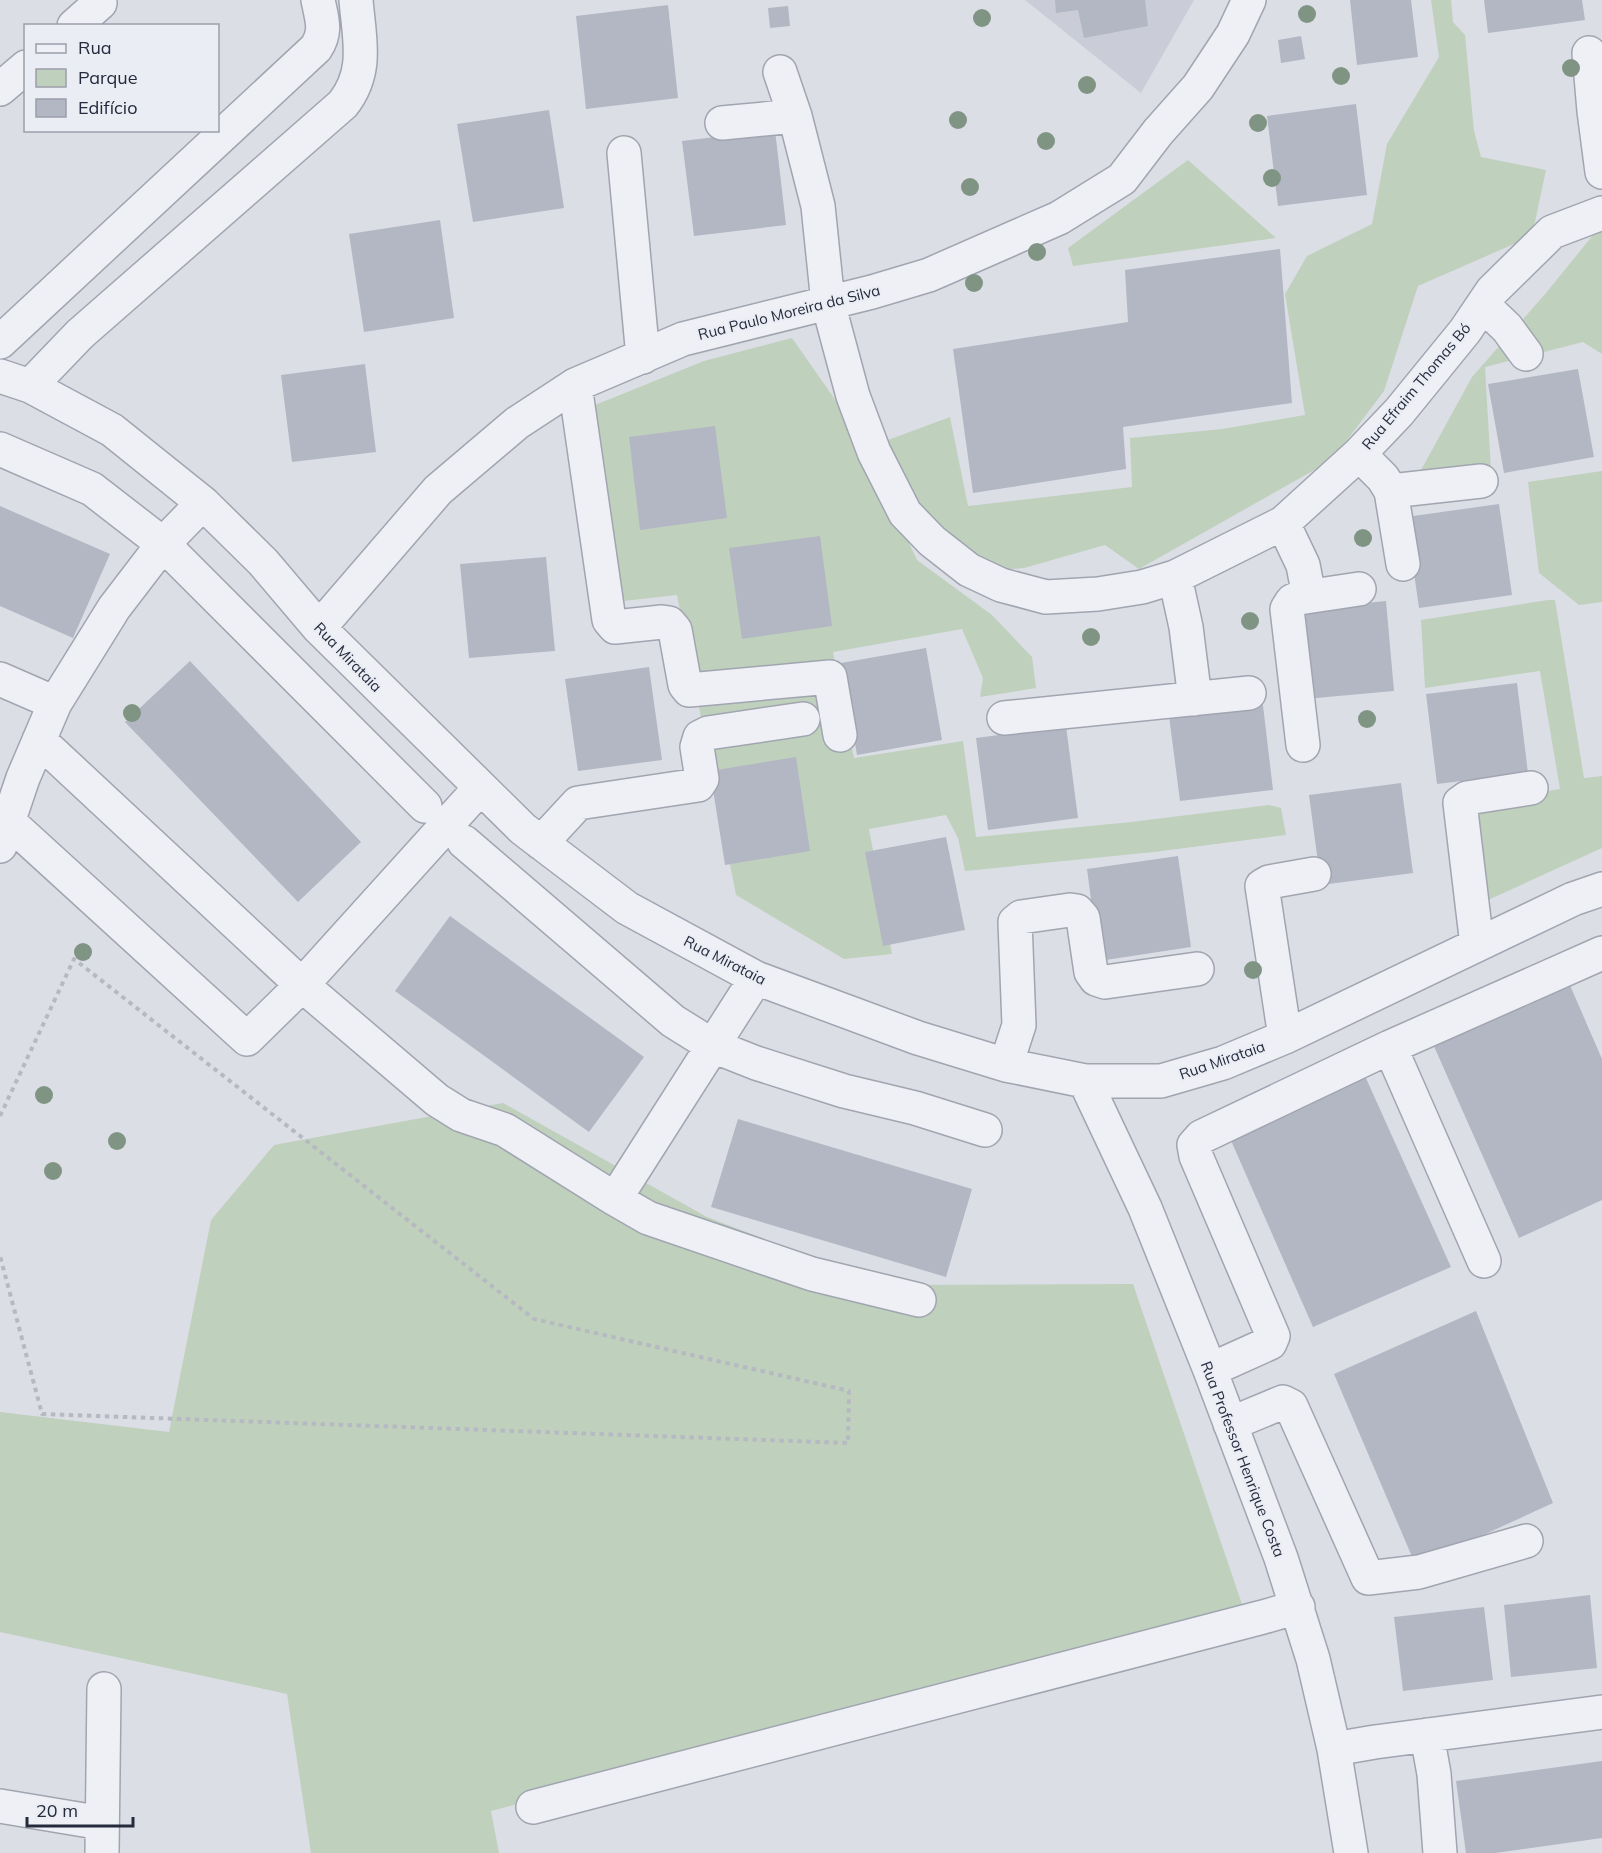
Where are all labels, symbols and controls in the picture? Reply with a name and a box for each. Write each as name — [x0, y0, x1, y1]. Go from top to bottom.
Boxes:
legend — [24, 24, 219, 132]
text: Rua — [78, 36, 112, 59]
text: Parque — [78, 66, 137, 89]
text: Edifício — [78, 96, 137, 119]
street label: Rua Paulo Moreira da Silva — [696, 280, 882, 344]
street label: Rua Efraim Thomas Bó — [1357, 319, 1475, 453]
street label: Rua Mirataia — [310, 618, 386, 696]
street label: Rua Mirataia — [681, 931, 769, 989]
street label: Rua Mirataia — [1177, 1036, 1267, 1084]
street label: Rua Professor Henrique Costa — [1197, 1358, 1289, 1560]
scale bar — [27, 1790, 134, 1828]
text: 20 m — [36, 1799, 78, 1822]

